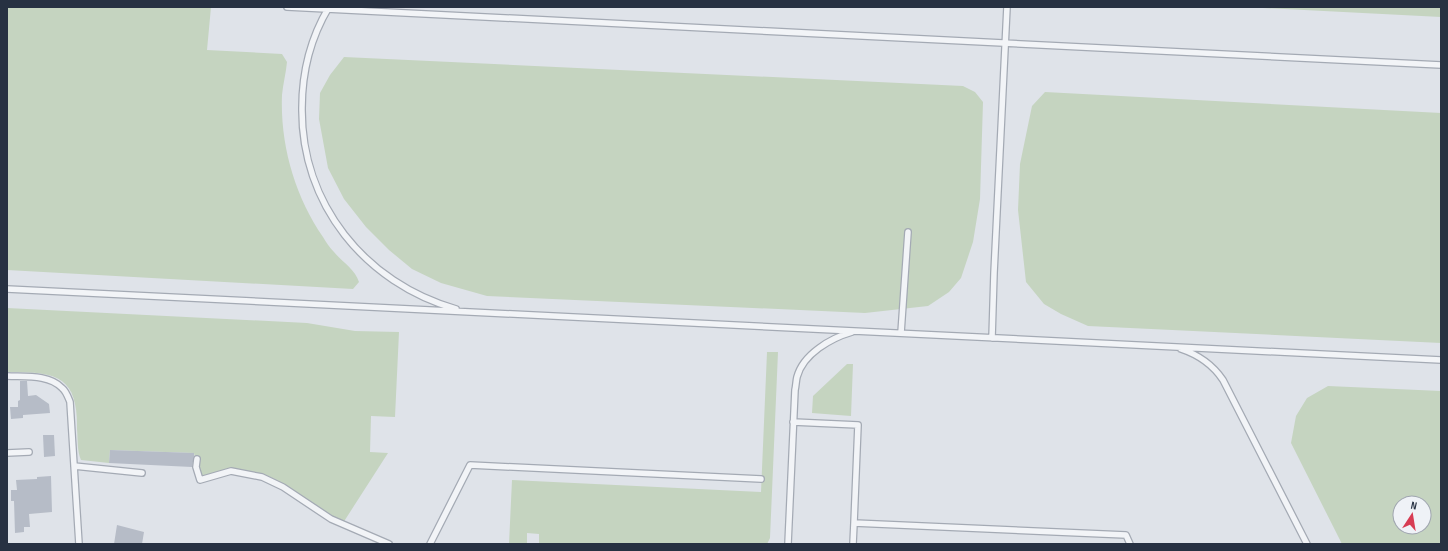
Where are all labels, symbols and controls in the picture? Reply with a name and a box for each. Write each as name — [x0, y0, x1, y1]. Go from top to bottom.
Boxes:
north arrow — [1392, 495, 1432, 535]
text: N — [1410, 499, 1418, 513]

